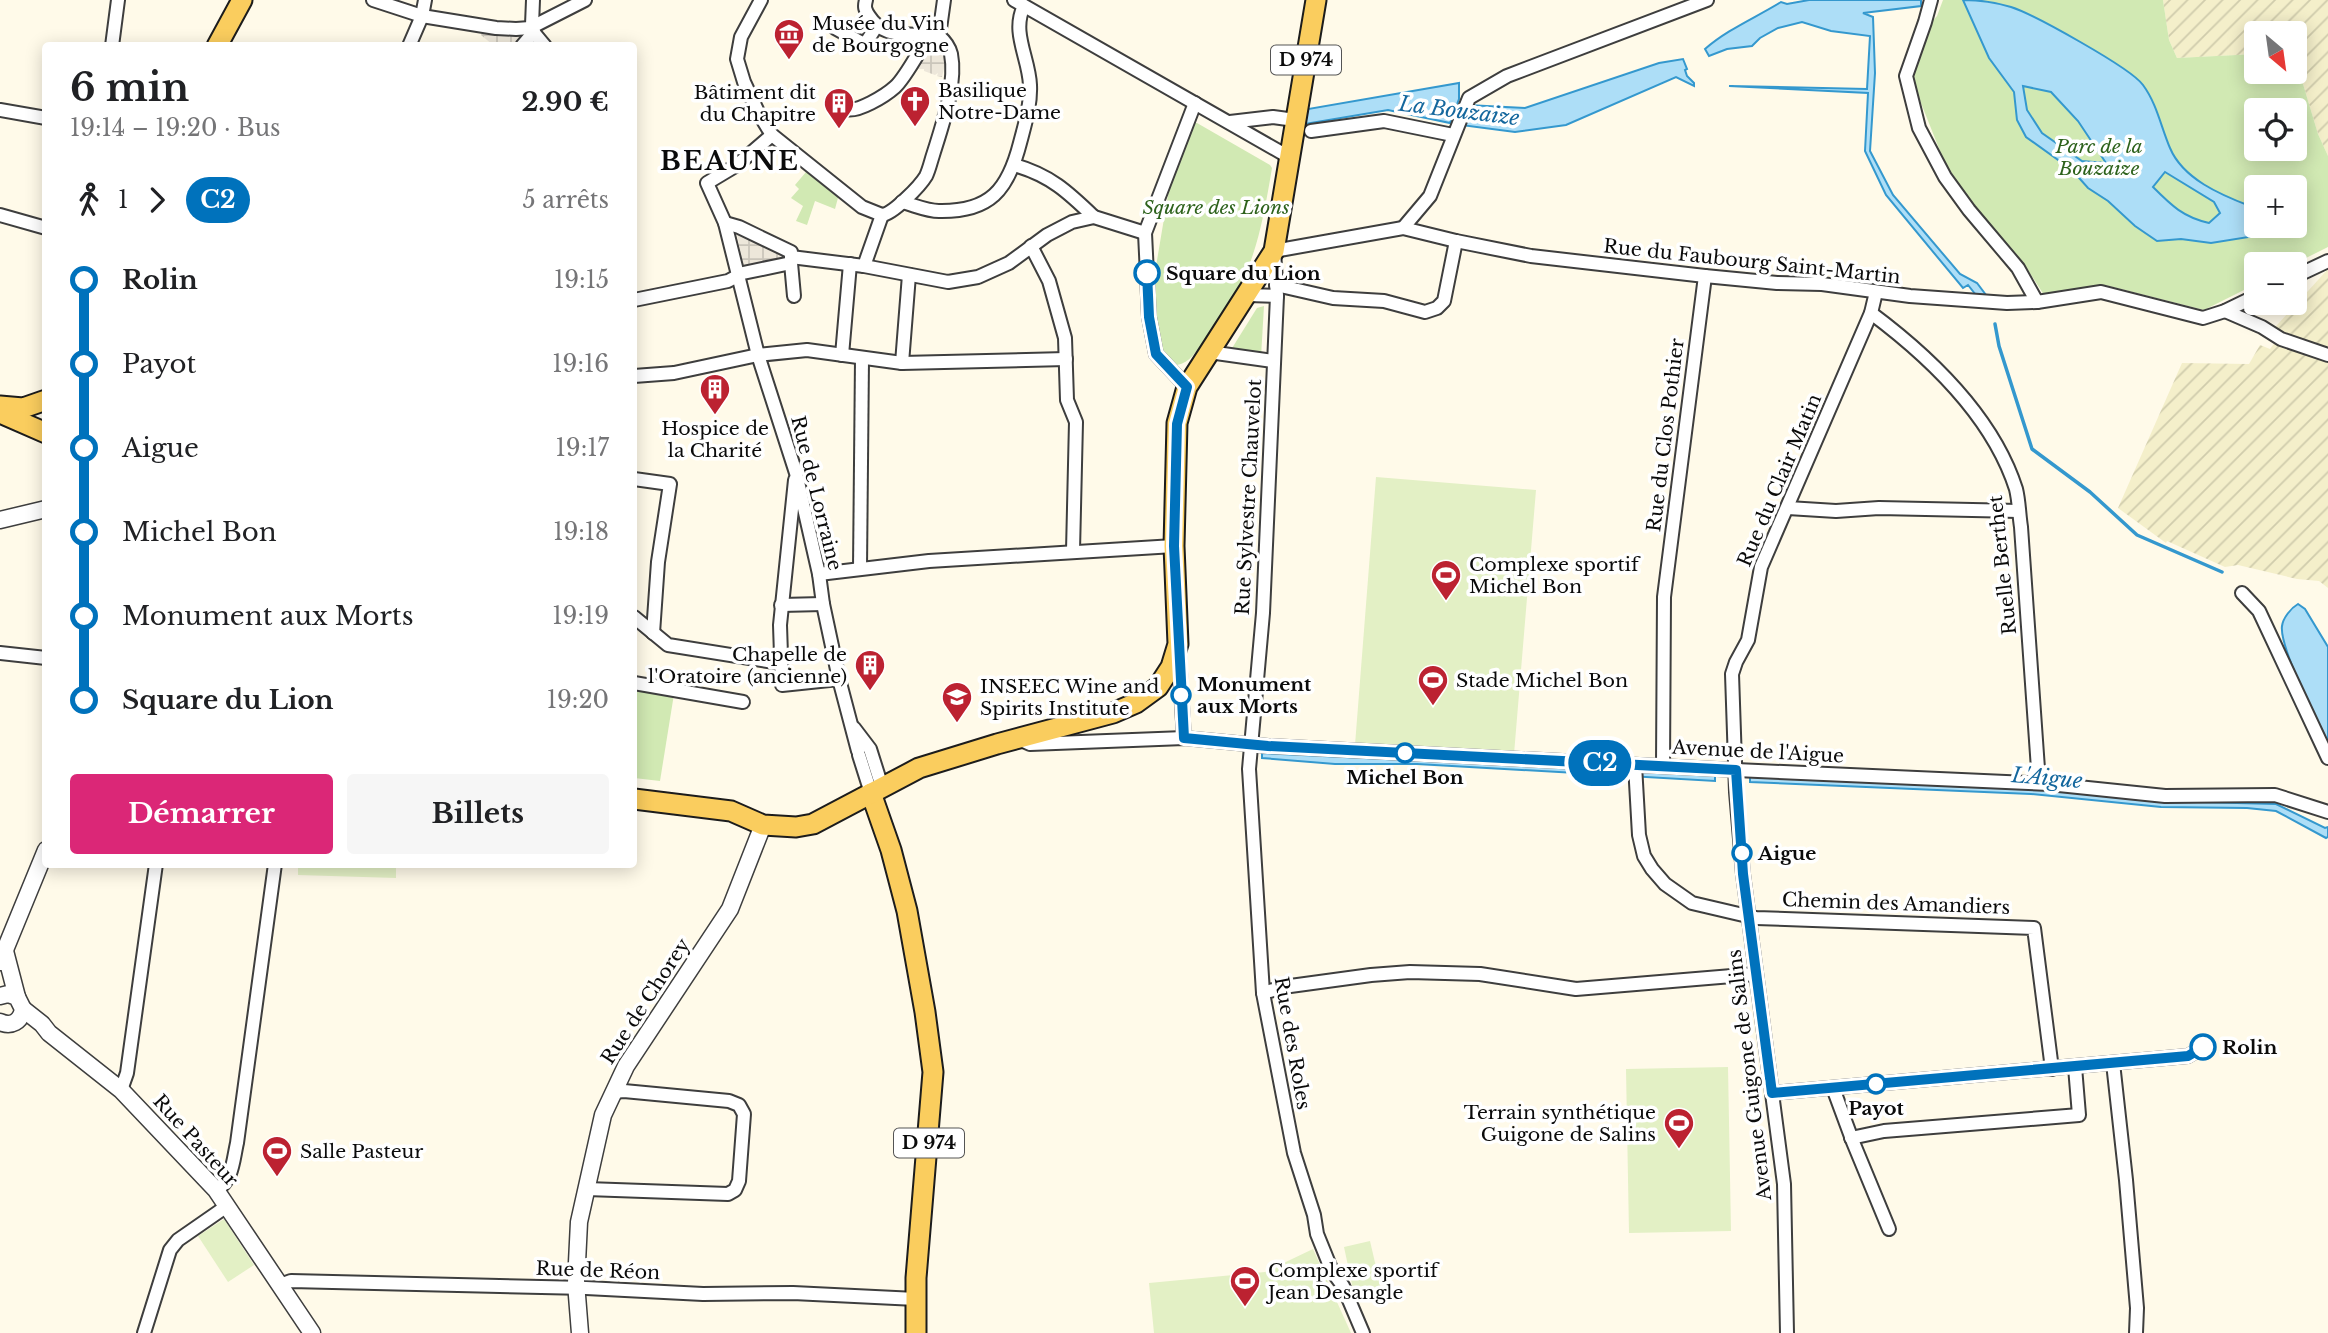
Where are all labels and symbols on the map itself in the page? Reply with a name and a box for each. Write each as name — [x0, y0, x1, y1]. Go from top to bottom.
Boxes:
place label: Musée du Vin de Bourgogne — [812, 12, 949, 57]
museum icon: Musée du Vin de Bourgogne — [772, 17, 806, 61]
north arrow — [2244, 21, 2306, 84]
road number: D 974 — [1271, 46, 1341, 74]
place label: Basilique Notre-Dame — [938, 79, 1061, 124]
place label: Bâtiment dit du Chapitre — [694, 81, 817, 126]
church icon: Basilique Notre-Dame — [898, 84, 932, 128]
building icon: Bâtiment dit du Chapitre — [822, 86, 856, 130]
water label: La Bouzaize — [1396, 91, 1521, 131]
park label: Parc de la Bouzaize — [2054, 135, 2143, 180]
district label: BEAUNE — [660, 145, 800, 177]
park label: Square des Lions — [1143, 196, 1289, 219]
street label: Rue du Faubourg Saint-Martin — [1602, 234, 1902, 289]
marker: Square du Lion — [1134, 260, 1160, 286]
place label: Square du Lion — [1166, 262, 1321, 285]
street label: Rue du Clos Pothier — [1642, 337, 1689, 533]
building icon: Hospice de la Charité — [698, 372, 732, 416]
street label: Rue Sylvestre Chauvelot — [1231, 378, 1266, 616]
street label: Rue du Clair Matin — [1733, 390, 1826, 570]
street label: Rue de Lorraine — [786, 413, 847, 573]
place label: Hospice de la Charité — [661, 417, 769, 462]
street label: Ruelle Berthet — [1984, 493, 2021, 636]
place label: Complexe sportif Michel Bon — [1469, 553, 1641, 598]
sports icon: Complexe sportif Michel Bon — [1429, 558, 1463, 602]
place label: Chapelle de l'Oratoire (ancienne) — [648, 643, 847, 688]
building icon: Chapelle de l'Oratoire (ancienne) — [853, 648, 887, 692]
sports icon: Stade Michel Bon — [1416, 663, 1450, 707]
place label: Stade Michel Bon — [1456, 669, 1628, 692]
place label: Monument aux Morts — [1197, 673, 1312, 718]
place label: INSEEC Wine and Spirits Institute — [980, 675, 1159, 720]
school or university icon: INSEEC Wine and Spirits Institute — [940, 680, 974, 724]
marker: Monument aux Morts — [1171, 685, 1191, 705]
street label: Avenue de l'Aigue — [1670, 735, 1844, 767]
line badge: C2 — [1568, 740, 1632, 786]
marker: Michel Bon — [1395, 743, 1415, 763]
water label: L'Aigue — [2010, 762, 2084, 794]
place label: Michel Bon — [1346, 766, 1464, 789]
place label: Aigue — [1757, 842, 1816, 865]
marker: Aigue — [1732, 843, 1752, 863]
street label: Chemin des Amandiers — [1782, 888, 2010, 919]
street label: Rue de Chorey — [596, 934, 695, 1069]
street label: Avenue Guigone de Salins — [1723, 948, 1776, 1203]
street label: Rue des Roles — [1269, 975, 1316, 1111]
marker: Rolin — [2190, 1034, 2216, 1060]
place label: Rolin — [2222, 1036, 2277, 1059]
marker: Payot — [1866, 1074, 1886, 1094]
street label: Rue Pasteur — [148, 1090, 243, 1191]
place label: Payot — [1848, 1097, 1905, 1120]
place label: Terrain synthétique Guigone de Salins — [1464, 1101, 1656, 1146]
sports icon: Terrain synthétique Guigone de Salins — [1662, 1106, 1696, 1150]
road number: D 974 — [894, 1128, 964, 1158]
sports icon: Salle Pasteur — [260, 1134, 294, 1178]
place label: Salle Pasteur — [300, 1140, 423, 1163]
street label: Rue de Réon — [535, 1257, 661, 1284]
place label: Complexe sportif Jean Desangle — [1265, 1259, 1440, 1304]
sports icon: Complexe sportif Jean Desangle — [1228, 1264, 1262, 1308]

